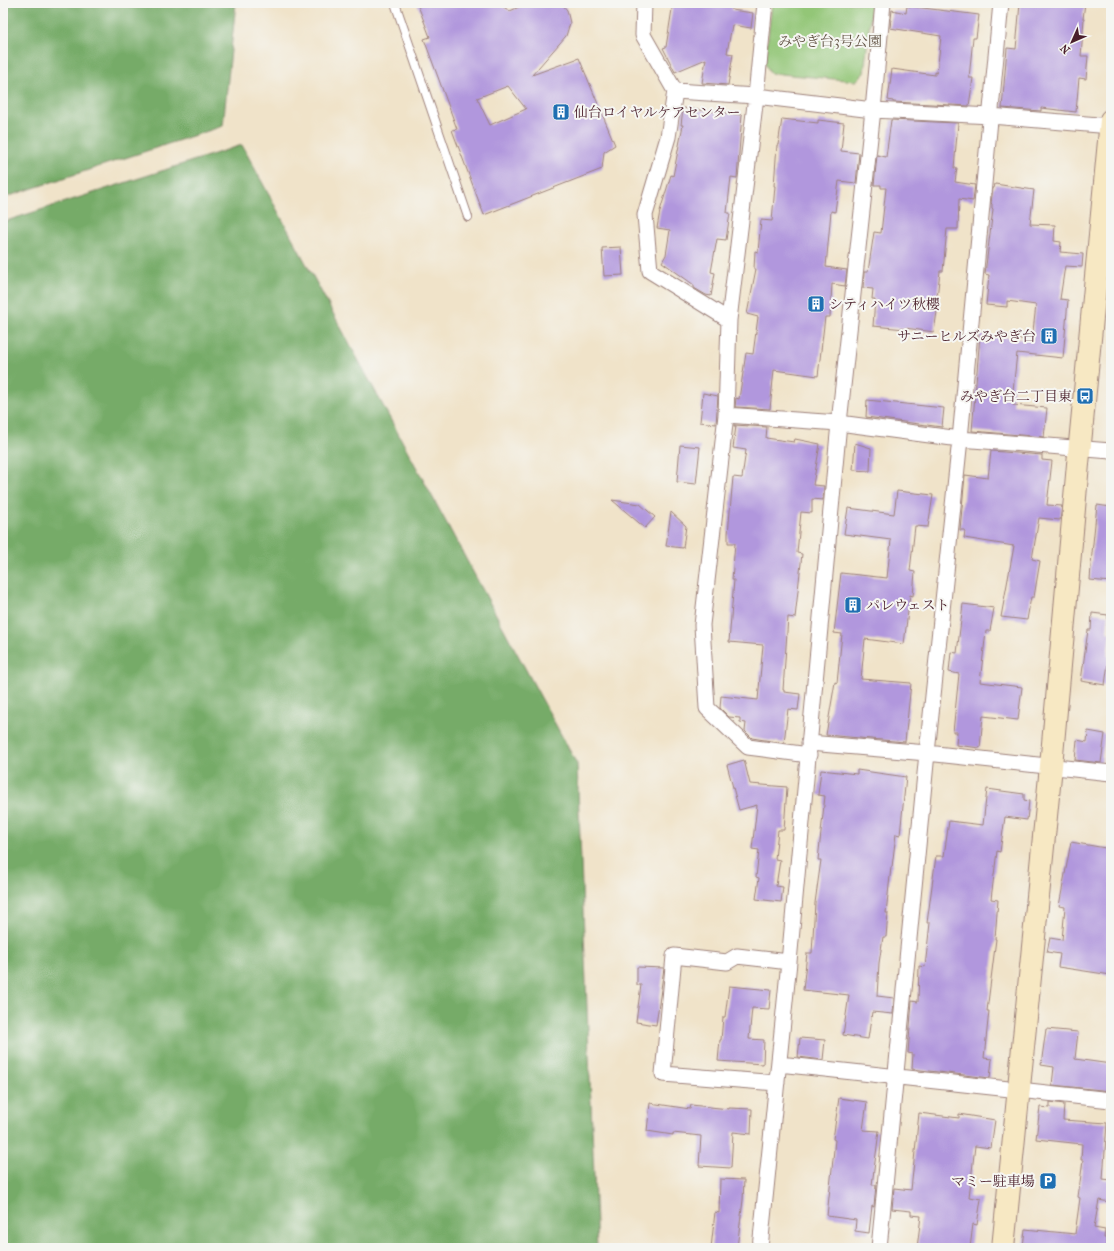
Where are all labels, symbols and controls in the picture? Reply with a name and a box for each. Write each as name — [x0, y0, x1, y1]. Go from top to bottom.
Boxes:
north arrow — [1052, 22, 1092, 62]
park label: みやぎ台3号公園 — [778, 33, 882, 50]
text: N — [1057, 41, 1073, 56]
building icon: 仙台ロイヤルケアセンター — [551, 102, 571, 122]
place label: 仙台ロイヤルケアセンター — [574, 104, 740, 121]
building icon: シティハイツ秋櫻 — [806, 294, 826, 314]
place label: シティハイツ秋櫻 — [829, 296, 940, 313]
building icon: サニーヒルズみやぎ台 — [1039, 326, 1059, 346]
place label: サニーヒルズみやぎ台 — [897, 328, 1036, 345]
bus stop icon: みやぎ台二丁目東 — [1075, 386, 1095, 406]
place label: みやぎ台二丁目東 — [960, 388, 1072, 405]
building icon: パレウェスト — [843, 595, 863, 615]
place label: パレウェスト — [866, 597, 949, 614]
parking icon: マミー駐車場 — [1038, 1171, 1058, 1191]
place label: マミー駐車場 — [951, 1173, 1035, 1190]

